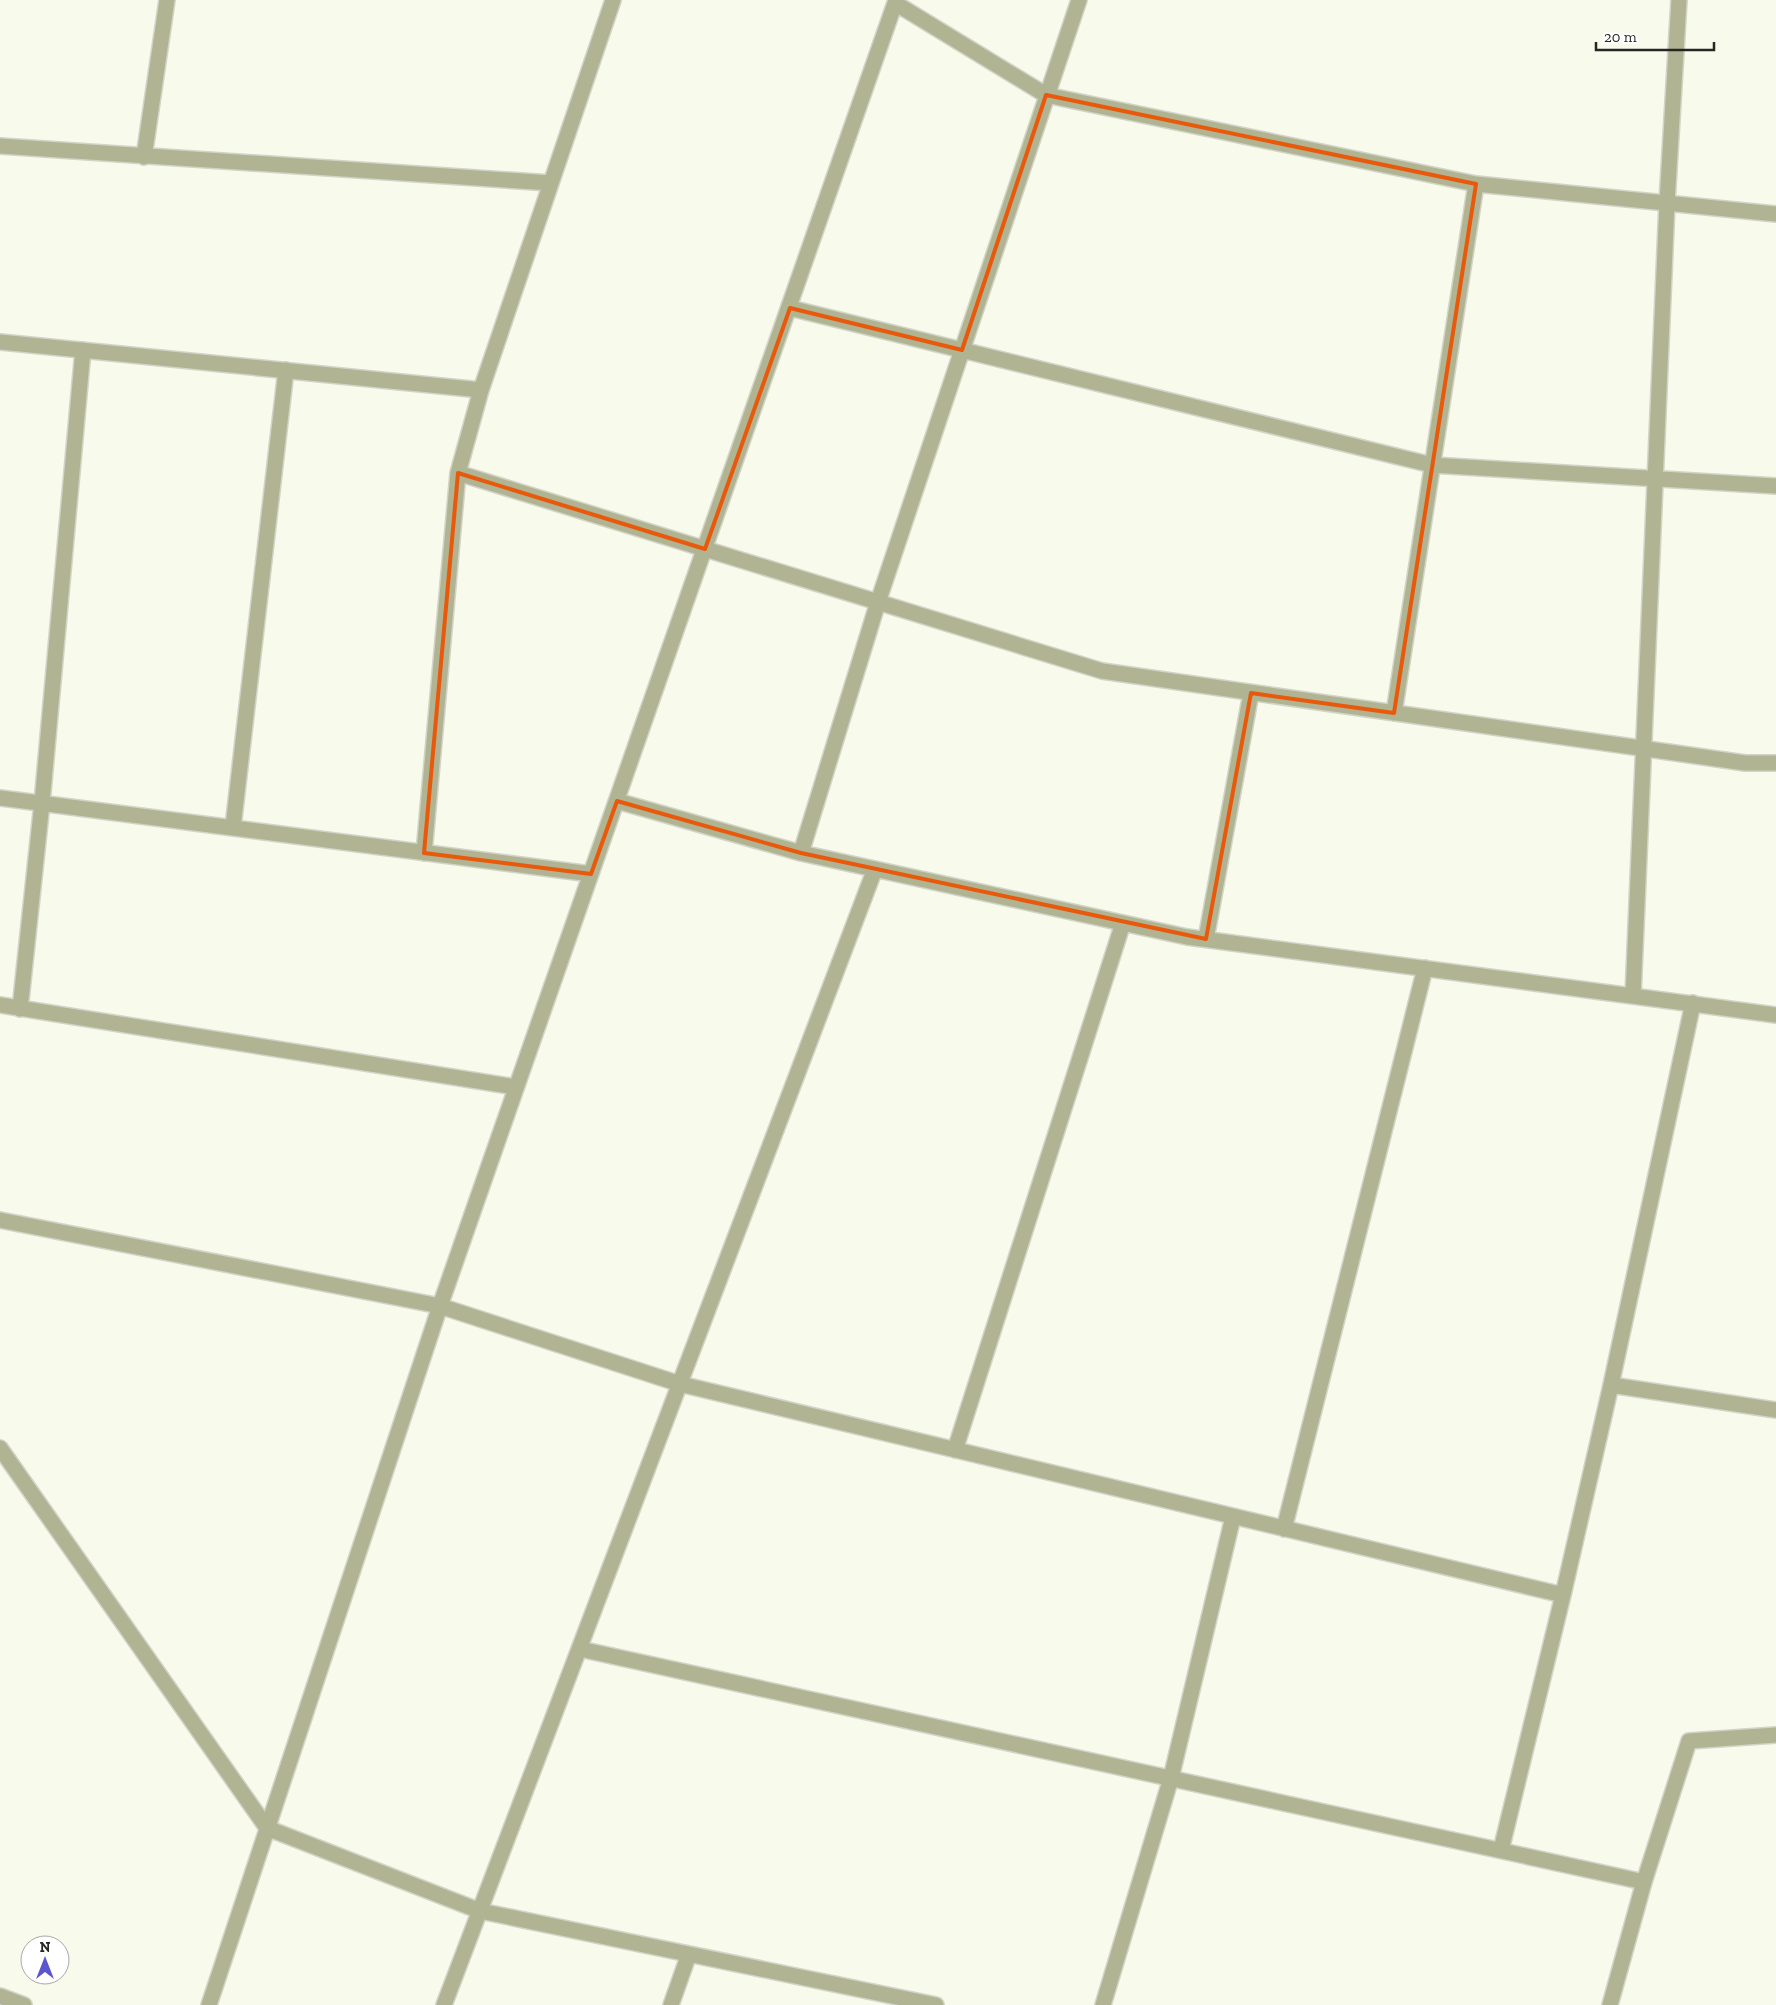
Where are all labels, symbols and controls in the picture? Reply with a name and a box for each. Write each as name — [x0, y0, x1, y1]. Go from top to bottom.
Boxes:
scale bar — [1596, 20, 1714, 52]
text: 20 m — [1604, 28, 1637, 46]
north arrow — [20, 1935, 70, 1985]
text: N — [40, 1939, 51, 1956]

